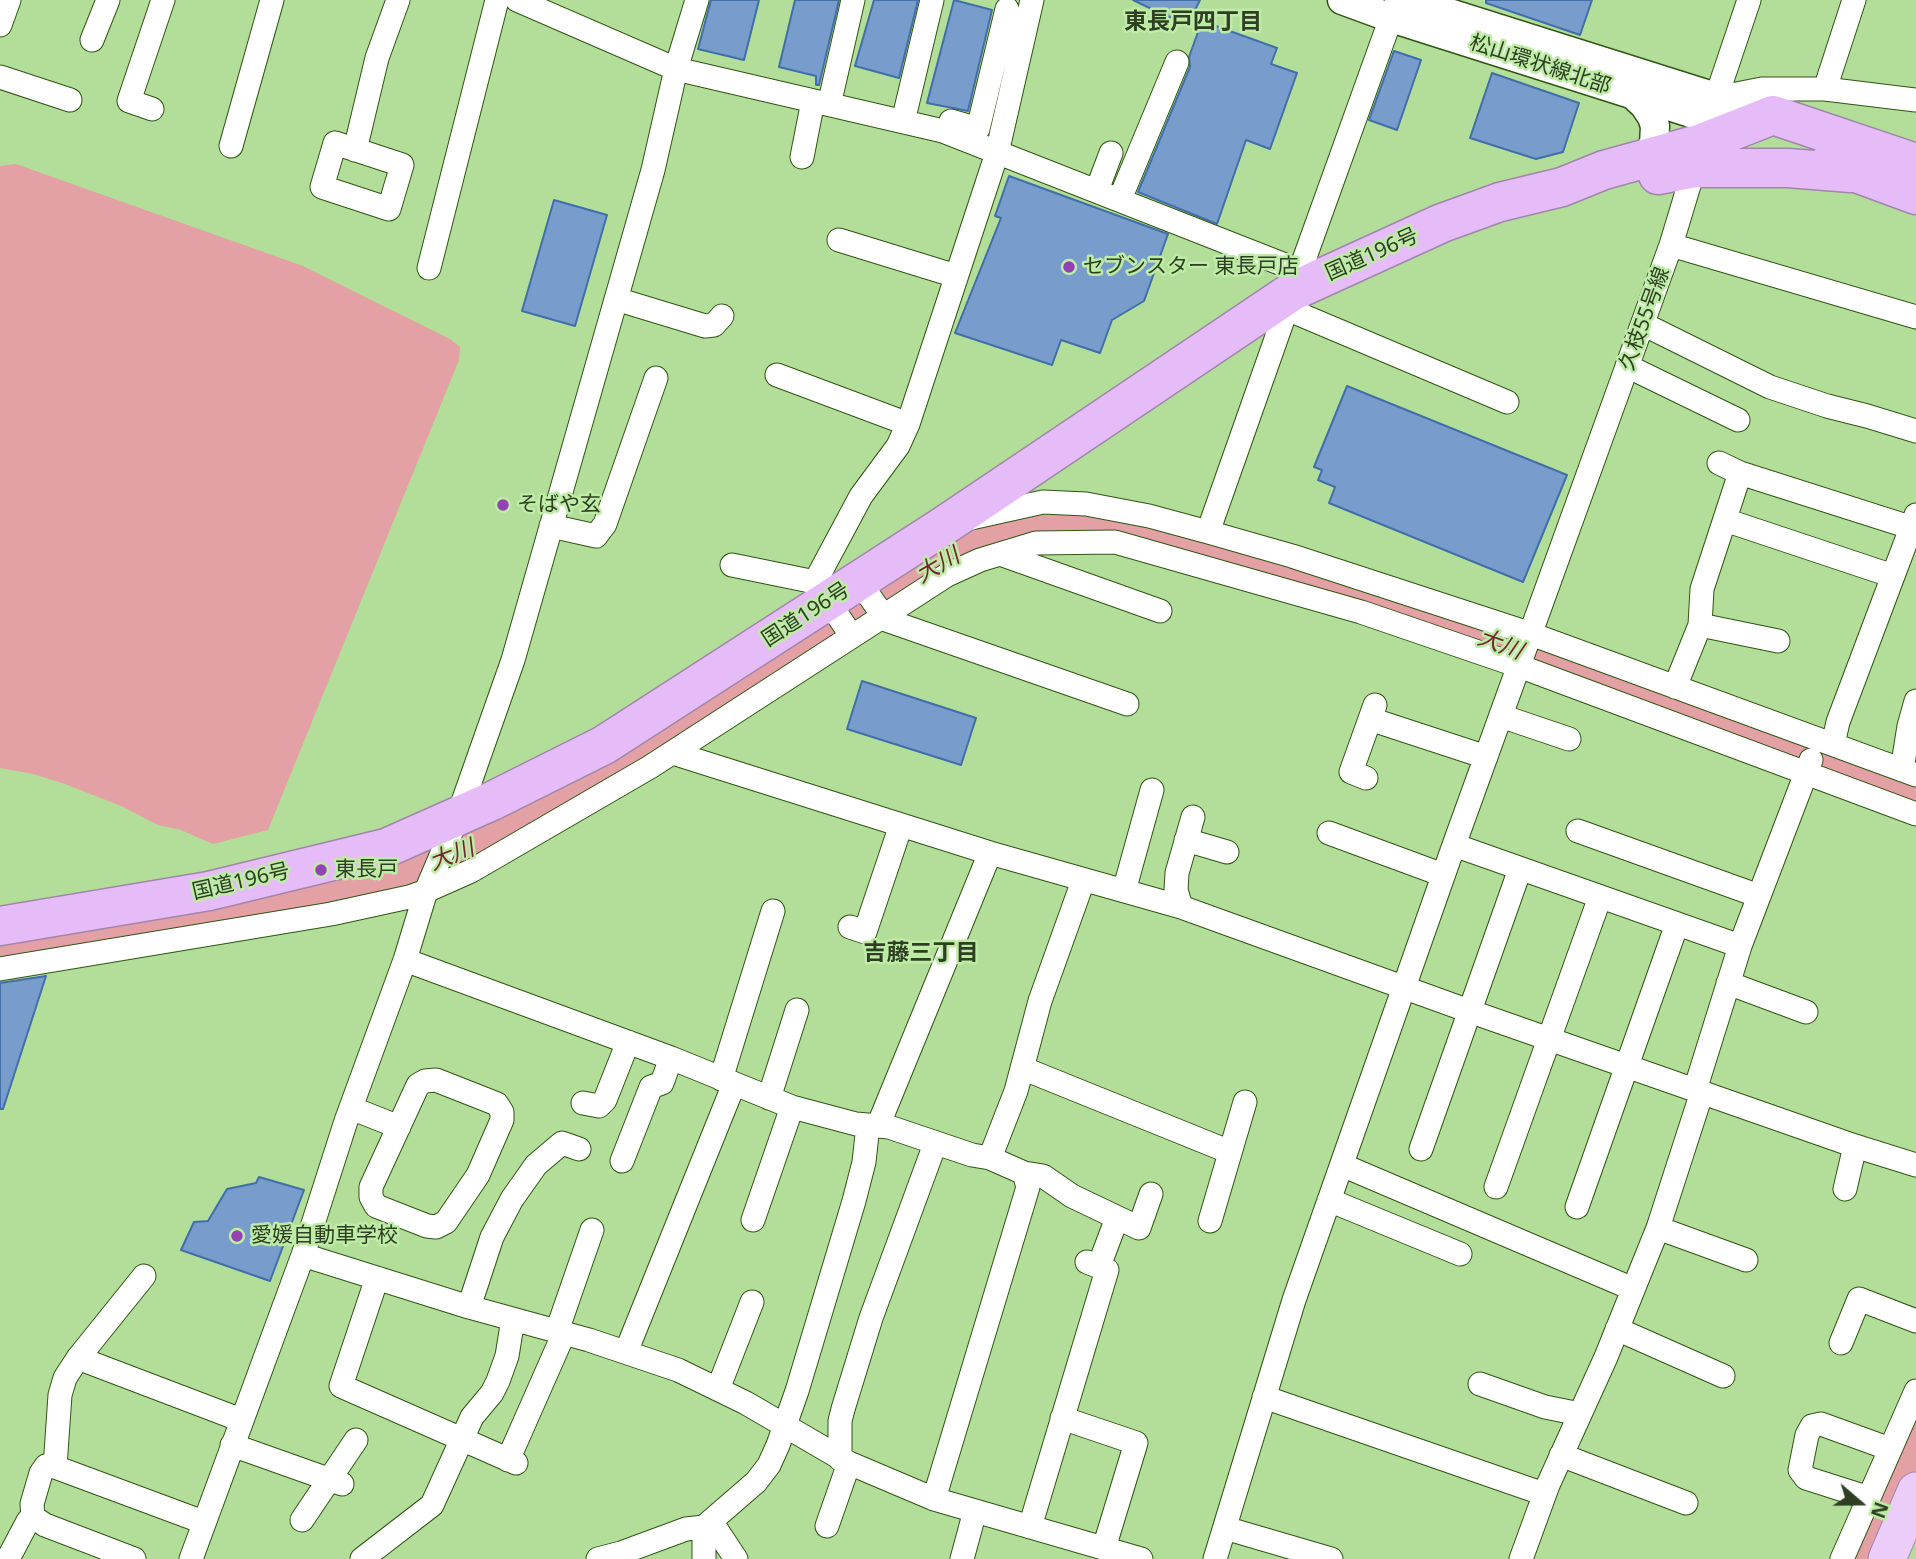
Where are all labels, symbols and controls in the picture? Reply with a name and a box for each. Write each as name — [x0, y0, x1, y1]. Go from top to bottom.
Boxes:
district label: 東長戸四丁目 — [1124, 8, 1262, 36]
street label: 松山環状線北部 — [1466, 30, 1614, 100]
street label: 国道196号 — [1322, 223, 1422, 287]
place label: セブンスター 東長戸店 — [1083, 254, 1298, 280]
marker: セブンスター 東長戸店 — [1061, 259, 1077, 275]
street label: 久枝55号線 — [1615, 264, 1675, 374]
place label: そばや玄 — [517, 492, 601, 518]
marker: そばや玄 — [495, 497, 511, 513]
water label: 大川 — [911, 543, 965, 589]
street label: 国道196号 — [758, 577, 854, 653]
water label: 大川 — [1474, 624, 1526, 666]
water label: 大川 — [426, 835, 478, 877]
place label: 東長戸 — [335, 857, 398, 883]
street label: 国道196号 — [190, 859, 292, 905]
marker: 東長戸 — [313, 862, 329, 878]
district label: 吉藤三丁目 — [864, 939, 978, 967]
place label: 愛媛自動車学校 — [251, 1223, 398, 1249]
marker: 愛媛自動車学校 — [229, 1228, 245, 1244]
north arrow — [1825, 1468, 1895, 1538]
text: N — [1865, 1498, 1895, 1522]

